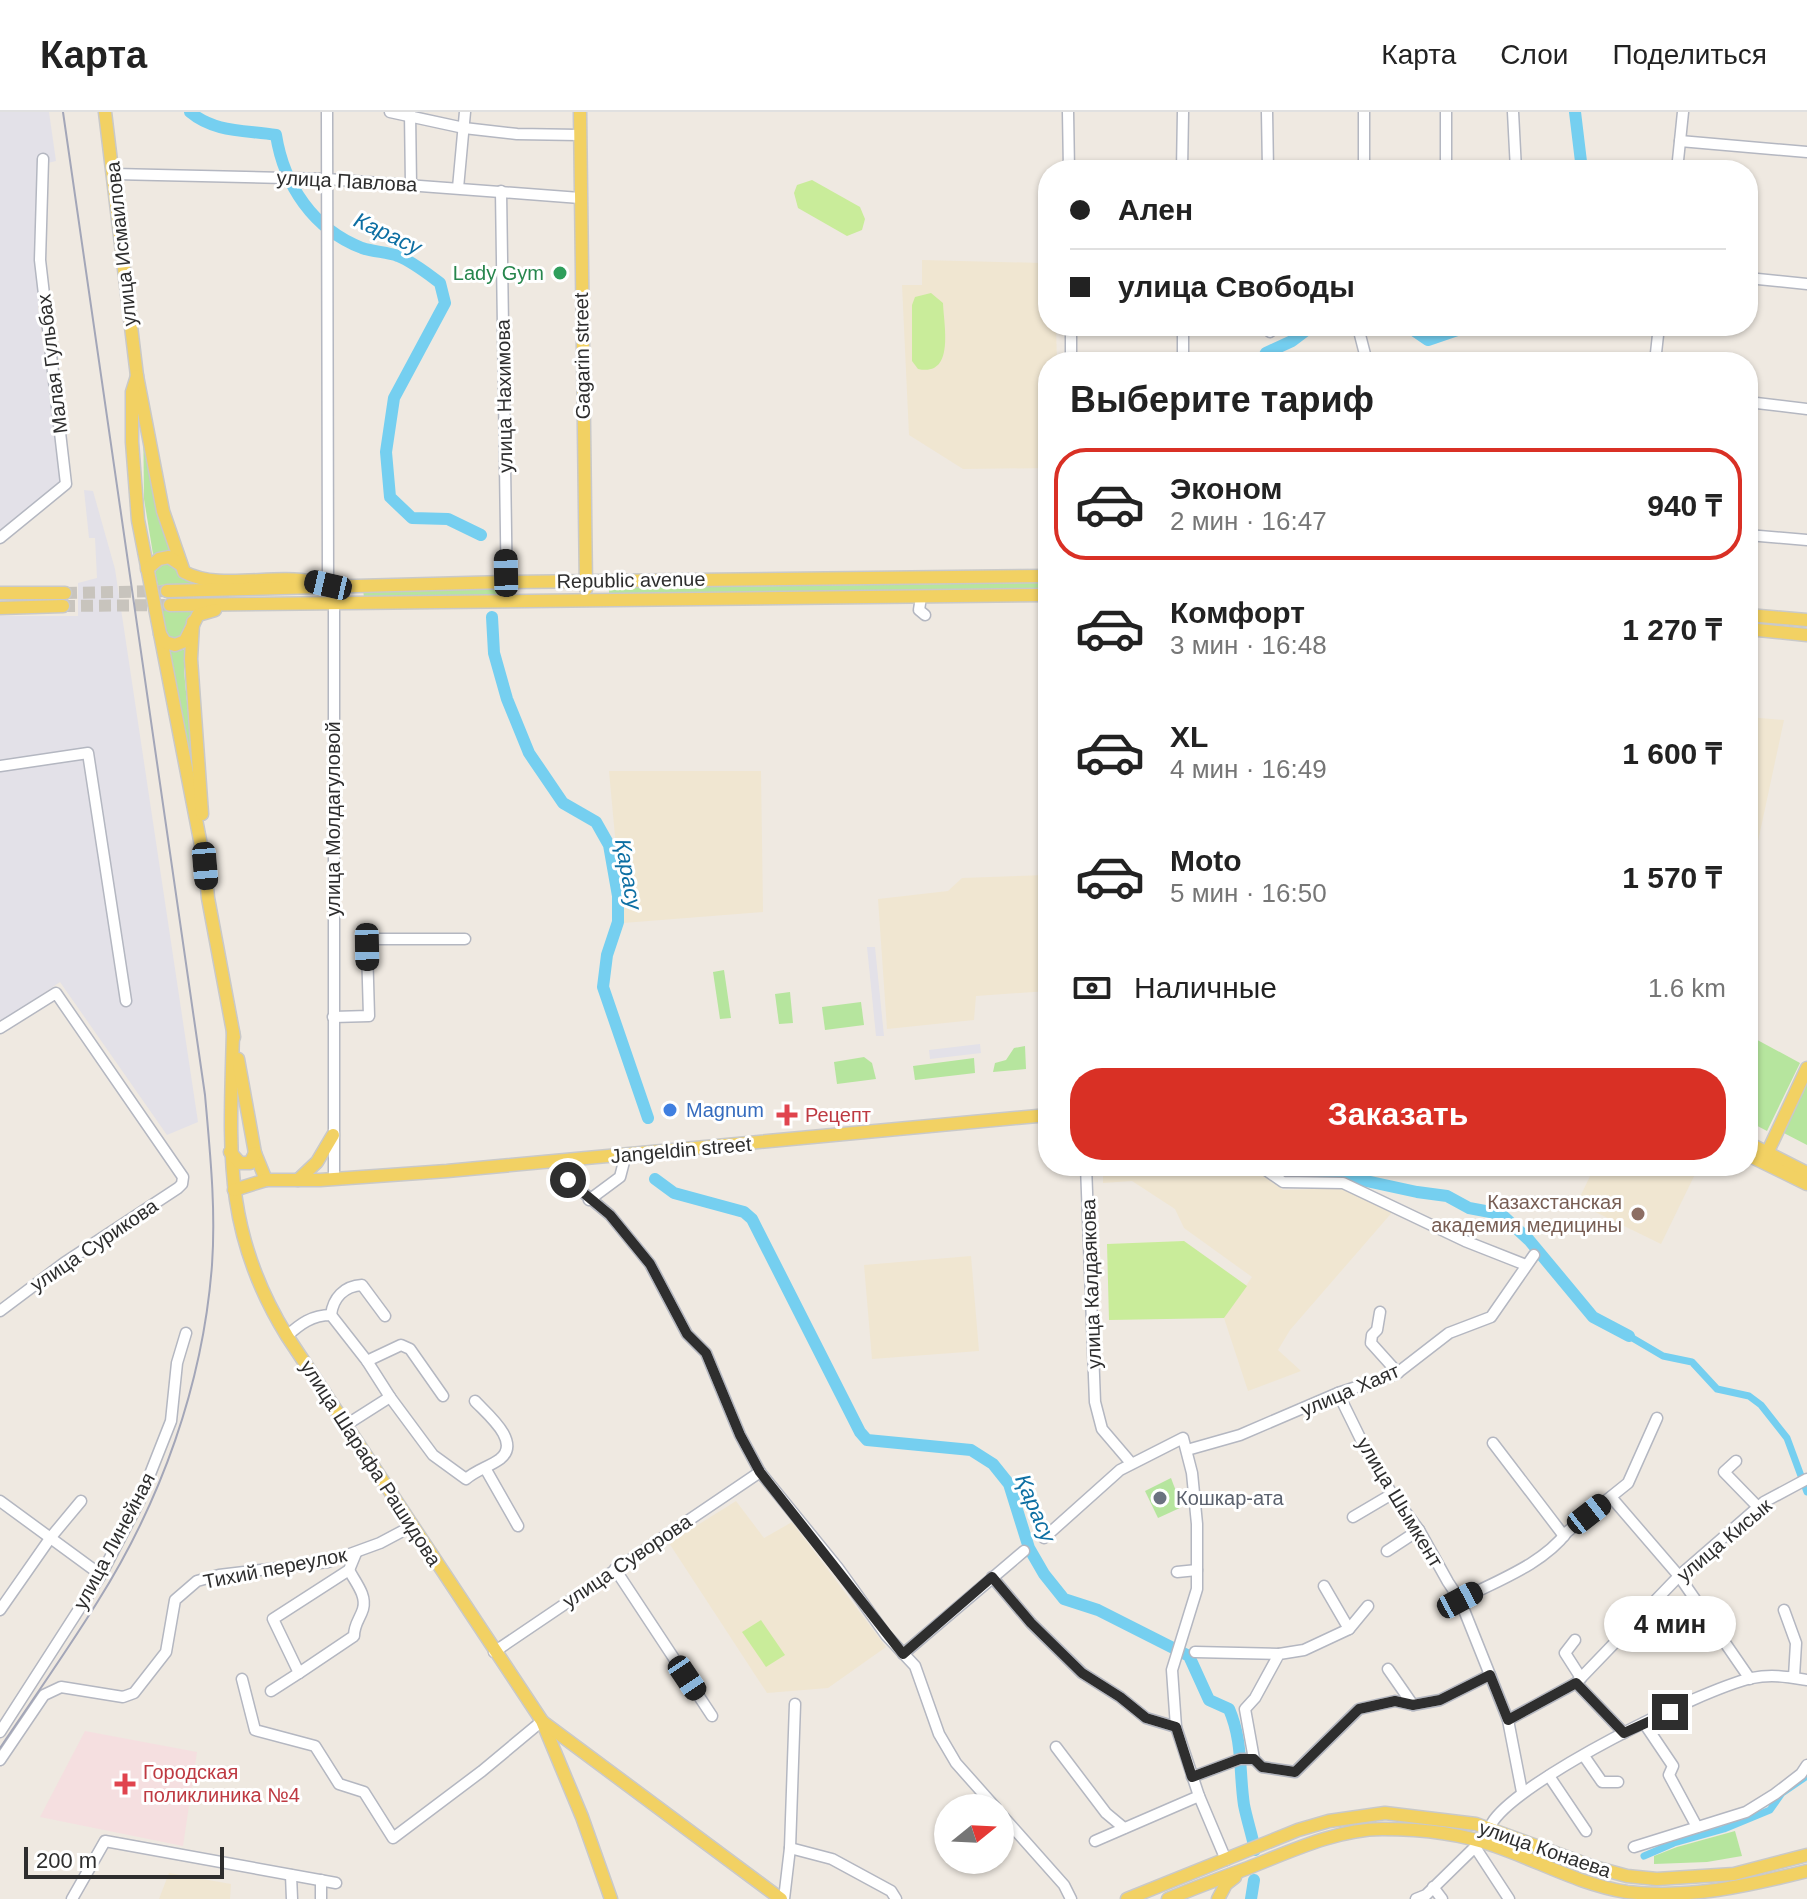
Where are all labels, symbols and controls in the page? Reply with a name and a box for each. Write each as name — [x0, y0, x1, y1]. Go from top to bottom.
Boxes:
text: Карта — [40, 34, 147, 76]
text: Карта — [1381, 39, 1456, 70]
text: Слои — [1500, 39, 1568, 70]
text: Поделиться — [1612, 39, 1767, 70]
street label: улица Исмаилова — [101, 160, 141, 327]
street label: улица Павлова — [276, 166, 419, 196]
text: Ален — [1118, 193, 1193, 226]
water label: Карасу — [350, 207, 427, 261]
place label: Lady Gym — [453, 262, 544, 284]
marker: Lady Gym — [551, 264, 569, 282]
text: улица Свободы — [1118, 270, 1355, 303]
street label: Gagarin street — [570, 292, 594, 420]
street label: Малая Гульбах — [33, 293, 71, 435]
street label: улица Нахимова — [492, 318, 516, 473]
text: Выберите тариф — [1070, 379, 1374, 420]
icon: car — [1074, 468, 1146, 540]
text: Эконом — [1170, 472, 1283, 505]
text: 940 ₸ — [1647, 489, 1722, 522]
text: 2 мин · 16:47 — [1170, 506, 1327, 536]
car — [494, 549, 518, 597]
car — [302, 568, 354, 602]
street label: Republic avenue — [556, 568, 706, 592]
icon: car — [1074, 592, 1146, 664]
text: Комфорт — [1170, 596, 1305, 629]
text: 1 270 ₸ — [1622, 613, 1722, 646]
text: 3 мин · 16:48 — [1170, 630, 1327, 660]
icon: car — [1074, 716, 1146, 788]
text: XL — [1170, 720, 1208, 753]
street label: улица Молдагуловой — [322, 721, 344, 917]
text: 1 600 ₸ — [1622, 737, 1722, 770]
text: 4 мин · 16:49 — [1170, 754, 1327, 784]
water label: Қарасу — [610, 837, 647, 913]
icon: car — [1074, 840, 1146, 912]
car — [191, 841, 219, 891]
text: Moto — [1170, 844, 1242, 877]
text: 1 570 ₸ — [1622, 861, 1722, 894]
text: 5 мин · 16:50 — [1170, 878, 1327, 908]
car — [355, 923, 379, 971]
icon: cash — [1070, 966, 1114, 1010]
text: Наличные — [1134, 971, 1277, 1004]
text: 1.6 km — [1648, 973, 1726, 1003]
button: Заказать — [1070, 1068, 1726, 1160]
place label: Magnum — [686, 1099, 764, 1121]
marker: Magnum — [661, 1101, 679, 1119]
marker: Рецепт — [776, 1104, 798, 1126]
place label: Рецепт — [805, 1104, 871, 1126]
street label: Jangeldin street — [610, 1133, 753, 1167]
route start — [550, 1162, 586, 1198]
place label: Казахстанская академия медицины — [1431, 1191, 1622, 1236]
street label: улица Сурикова — [26, 1194, 163, 1296]
street label: улица Калдаякова — [1077, 1198, 1105, 1369]
marker: Казахстанская академия медицины — [1629, 1205, 1647, 1223]
street label: улица Шарафа Рашидова — [296, 1356, 446, 1571]
street label: улица Хаят — [1297, 1359, 1403, 1421]
street label: улица Шымкент — [1353, 1433, 1447, 1571]
street label: улица Линейная — [69, 1469, 159, 1613]
water label: Қарасу — [1010, 1470, 1062, 1548]
place label: Кошкар-ата — [1176, 1487, 1285, 1509]
marker: Кошкар-ата — [1151, 1489, 1169, 1507]
car — [1563, 1490, 1615, 1538]
street label: улица Кисык — [1672, 1494, 1776, 1586]
street label: улица Суворова — [559, 1509, 696, 1612]
street label: Тихий переулок — [201, 1543, 349, 1593]
car — [1433, 1578, 1487, 1622]
callout: 4 мин — [1604, 1596, 1736, 1652]
text: 4 мин — [1634, 1609, 1706, 1639]
car — [664, 1651, 710, 1705]
route end — [1652, 1694, 1688, 1730]
place label: Городская поликлиника №4 — [143, 1761, 300, 1806]
marker: Городская поликлиника №4 — [114, 1773, 136, 1795]
north arrow — [934, 1794, 1014, 1874]
map controls — [934, 1794, 1014, 1874]
street label: улица Конаева — [1476, 1816, 1615, 1882]
scale bar — [24, 1843, 224, 1879]
text: 200 m — [36, 1848, 97, 1873]

